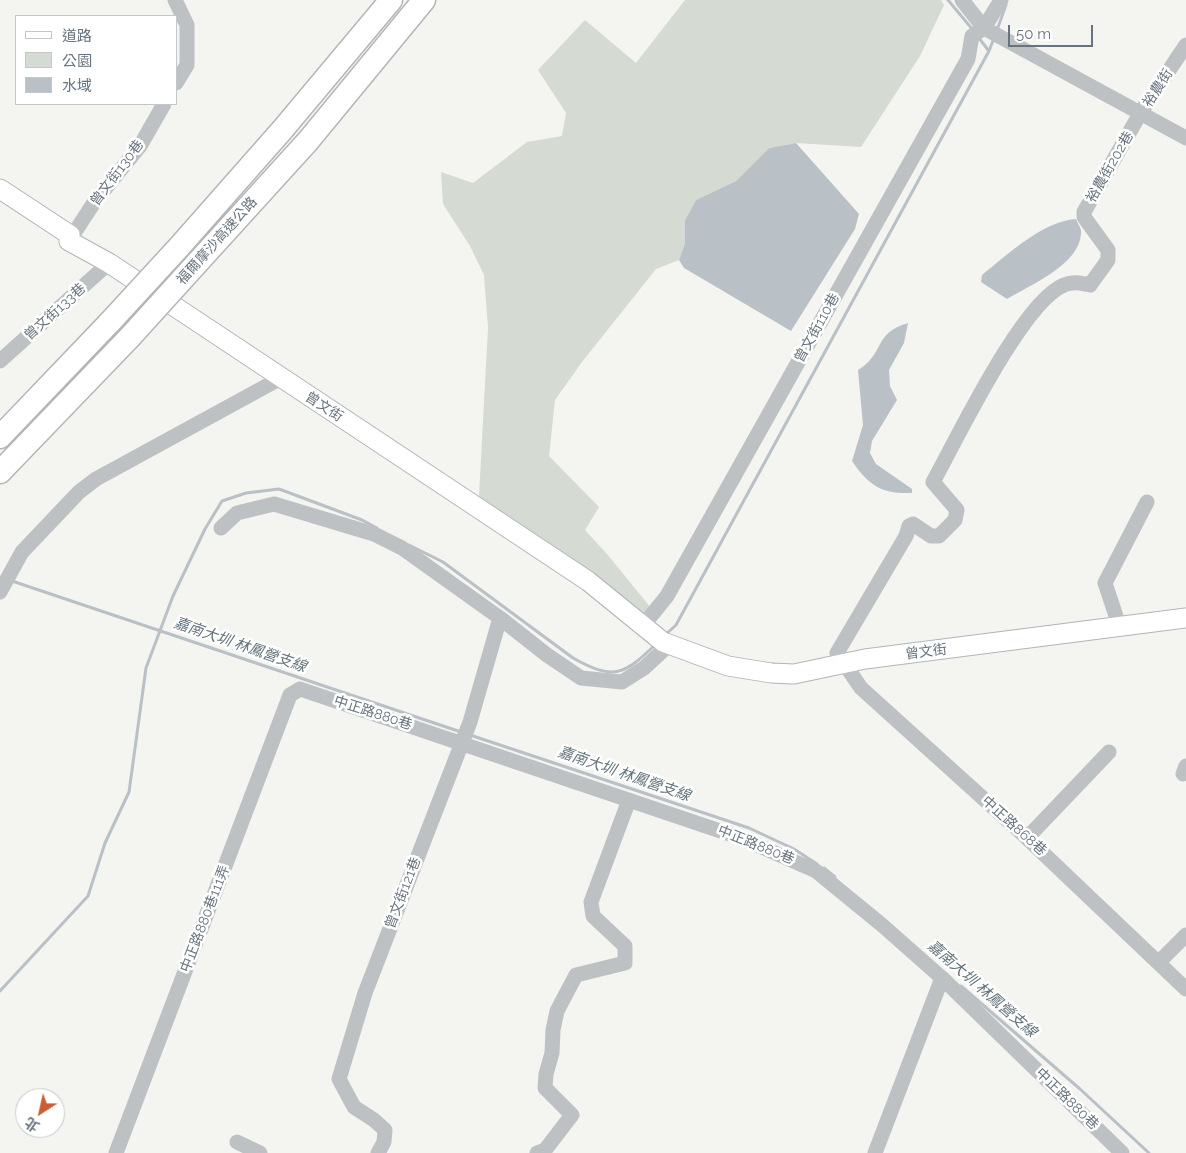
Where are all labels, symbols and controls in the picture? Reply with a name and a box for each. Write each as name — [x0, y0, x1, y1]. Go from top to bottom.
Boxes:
legend — [15, 15, 178, 105]
scale bar — [1011, 15, 1096, 47]
text: 50 m — [1016, 25, 1051, 43]
text: 道路 — [62, 27, 92, 45]
text: 公園 — [62, 52, 92, 70]
street label: 裕農街 — [1140, 66, 1176, 110]
text: 水域 — [62, 77, 92, 95]
street label: 裕農街202巷 — [1083, 129, 1137, 205]
street label: 曾文街130巷 — [87, 137, 147, 209]
street label: 福爾摩沙高速公路 — [173, 194, 261, 288]
street label: 曾文街133巷 — [21, 280, 89, 344]
street label: 曾文街110巷 — [791, 290, 843, 366]
street label: 曾文街 — [302, 389, 346, 425]
water label: 嘉南大圳 林鳳營支線 — [171, 614, 309, 676]
street label: 曾文街 — [904, 641, 948, 663]
street label: 中正路880巷 — [332, 692, 414, 734]
water label: 嘉南大圳 林鳳營支線 — [555, 743, 693, 805]
street label: 中正路868巷 — [978, 793, 1050, 859]
street label: 中正路880巷 — [715, 822, 797, 868]
street label: 曾文街121巷 — [382, 855, 424, 931]
street label: 中正路880巷111弄 — [177, 863, 233, 975]
water label: 嘉南大圳 林鳳營支線 — [924, 937, 1040, 1041]
street label: 中正路880巷 — [1032, 1065, 1102, 1133]
north arrow — [15, 1088, 65, 1138]
text: 北 — [22, 1114, 42, 1135]

